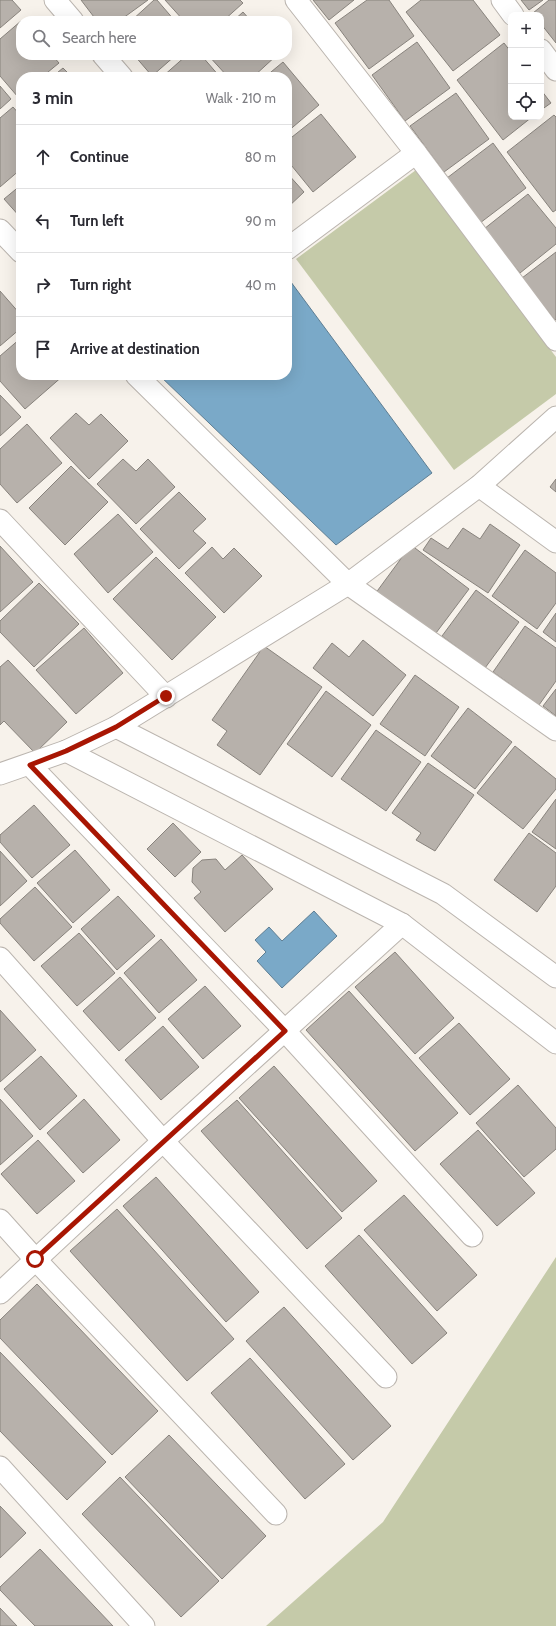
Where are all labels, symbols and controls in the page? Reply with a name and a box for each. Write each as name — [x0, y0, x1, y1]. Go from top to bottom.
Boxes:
map controls — [508, 12, 544, 120]
button: + — [508, 12, 544, 48]
search box — [16, 16, 292, 60]
icon: search — [30, 27, 52, 49]
text: Search here — [62, 29, 137, 47]
button: − — [508, 48, 544, 84]
button: locate — [508, 84, 544, 120]
text: 3 min — [32, 88, 73, 108]
text: Walk · 210 m — [206, 90, 276, 106]
icon: ahead — [32, 146, 54, 168]
text: Continue — [70, 148, 129, 166]
text: 80 m — [245, 149, 276, 165]
icon: left — [32, 210, 54, 232]
text: Turn left — [70, 212, 124, 230]
text: 90 m — [245, 213, 276, 229]
icon: right — [32, 274, 54, 296]
text: Turn right — [70, 276, 131, 294]
text: 40 m — [245, 277, 276, 293]
icon: arrive — [32, 338, 54, 360]
text: Arrive at destination — [70, 340, 200, 358]
route end — [157, 687, 175, 705]
route start — [26, 1250, 44, 1268]

